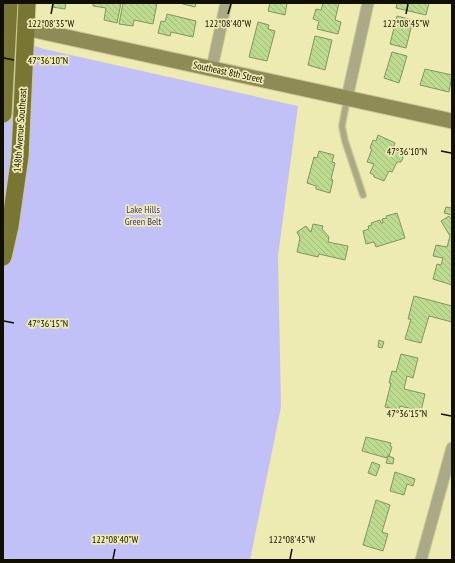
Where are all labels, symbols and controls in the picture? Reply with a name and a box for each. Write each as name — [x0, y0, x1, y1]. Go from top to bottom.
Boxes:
text: 122°08'35"W — [28, 17, 75, 30]
text: 122°08'40"W — [205, 17, 252, 30]
text: 122°08'45"W — [383, 17, 430, 30]
text: 47°36'10"N — [28, 54, 68, 67]
street label: Southeast 8th Street — [192, 58, 264, 86]
street label: 148th Avenue Southeast — [11, 87, 29, 172]
text: 47°36'10"N — [387, 145, 427, 158]
park label: Lake Hills Green Belt — [125, 203, 161, 228]
text: 47°36'15"N — [28, 317, 68, 330]
text: 47°36'15"N — [387, 407, 427, 420]
text: 122°08'40"W — [92, 533, 139, 546]
text: 122°08'45"W — [269, 533, 316, 546]

